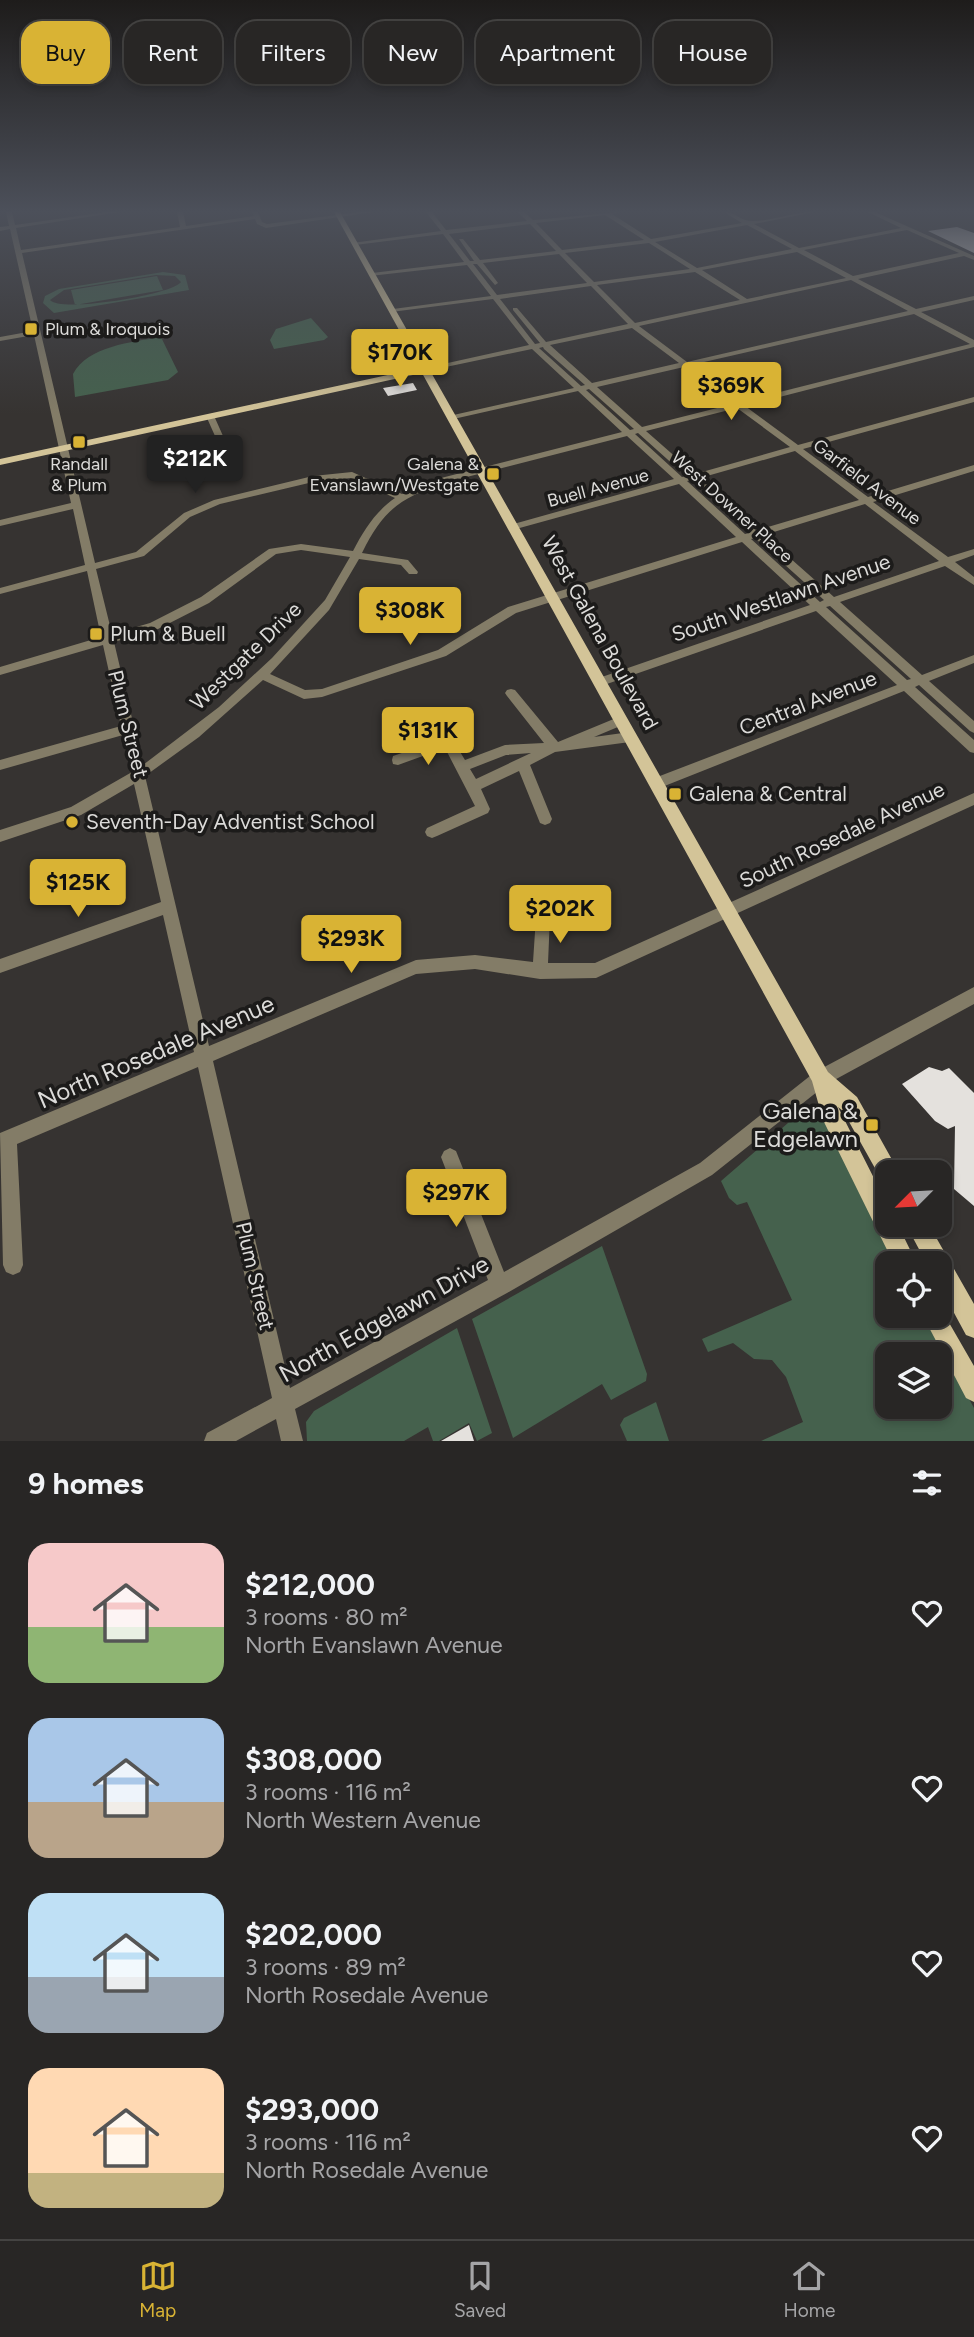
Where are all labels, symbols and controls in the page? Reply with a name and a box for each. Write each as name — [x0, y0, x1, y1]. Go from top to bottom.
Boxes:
chip: Buy — [21, 21, 110, 84]
chip: Rent — [124, 21, 222, 84]
chip: Filters — [236, 21, 350, 84]
chip: New — [364, 21, 462, 84]
chip: Apartment — [476, 21, 640, 84]
chip: House — [654, 21, 771, 84]
place label: Plum & Iroquois — [45, 318, 170, 340]
marker: Plum & Iroquois — [23, 321, 39, 337]
pin: $170K — [351, 330, 449, 389]
text: $170K — [367, 338, 433, 366]
pin: $369K — [682, 362, 780, 422]
text: $369K — [697, 371, 765, 399]
marker: Randall & Plum — [71, 434, 87, 450]
street label: Garfield Avenue — [809, 434, 925, 530]
pin: $212K — [146, 435, 244, 495]
text: $212K — [163, 444, 227, 472]
street label: West Downer Place — [667, 447, 798, 568]
place label: Randall & Plum — [50, 453, 108, 496]
place label: Galena & Evanslawn/Westgate — [310, 453, 479, 496]
street label: Buell Avenue — [545, 464, 651, 512]
marker: Galena & Evanslawn/Westgate — [485, 466, 501, 482]
street label: West Galena Boulevard — [537, 532, 664, 734]
street label: South Westlawn Avenue — [668, 548, 893, 647]
pin: $308K — [361, 588, 459, 647]
street label: Westgate Drive — [185, 596, 306, 715]
text: $308K — [375, 596, 445, 624]
place label: Plum & Buell — [110, 621, 226, 646]
marker: Plum & Buell — [88, 626, 104, 642]
street label: Central Avenue — [736, 665, 880, 740]
street label: Plum Street — [103, 667, 154, 780]
pin: $131K — [379, 708, 477, 767]
text: $131K — [398, 716, 458, 744]
street label: South Rosedale Avenue — [735, 776, 948, 893]
place label: Galena & Central — [689, 781, 847, 806]
marker: Galena & Central — [667, 786, 683, 802]
place label: Seventh-Day Adventist School — [86, 809, 375, 834]
marker: Seventh-Day Adventist School — [64, 814, 80, 830]
pin: $125K — [29, 860, 127, 919]
text: $125K — [46, 868, 110, 896]
pin: $202K — [511, 886, 609, 945]
text: $202K — [525, 894, 595, 922]
pin: $293K — [302, 916, 400, 975]
text: $293K — [317, 924, 385, 952]
street label: North Rosedale Avenue — [33, 989, 278, 1115]
place label: Galena & Edgelawn — [753, 1096, 859, 1153]
marker: Galena & Edgelawn — [864, 1117, 880, 1133]
north arrow — [875, 1160, 952, 1237]
map controls — [875, 1160, 952, 1419]
pin: $297K — [407, 1170, 505, 1229]
text: $297K — [422, 1178, 490, 1206]
street label: Plum Street — [231, 1219, 280, 1333]
street label: North Edgelawn Drive — [274, 1249, 494, 1388]
button: locate — [875, 1251, 952, 1328]
button: layers — [875, 1342, 952, 1419]
icon: filters — [908, 1464, 946, 1502]
text: 9 homes — [28, 1465, 144, 1502]
text: $212,000 — [245, 1566, 375, 1603]
icon: home — [84, 1571, 168, 1655]
icon: heart — [908, 1594, 946, 1632]
text: 3 rooms · 80 m² — [245, 1603, 408, 1631]
text: North Evanslawn Avenue — [245, 1631, 503, 1659]
text: $308,000 — [245, 1741, 382, 1778]
icon: home — [84, 1746, 168, 1830]
icon: heart — [908, 1769, 946, 1807]
text: 3 rooms · 116 m² — [245, 1778, 411, 1806]
text: North Western Avenue — [245, 1806, 481, 1834]
text: $202,000 — [245, 1916, 382, 1953]
icon: home — [84, 1921, 168, 2005]
icon: heart — [908, 1944, 946, 1982]
text: 3 rooms · 89 m² — [245, 1953, 406, 1981]
text: North Rosedale Avenue — [245, 1981, 488, 2009]
text: $293,000 — [245, 2091, 379, 2128]
icon: home — [84, 2096, 168, 2180]
icon: heart — [908, 2119, 946, 2157]
text: 3 rooms · 116 m² — [245, 2128, 411, 2156]
text: North Rosedale Avenue — [245, 2156, 488, 2184]
tab: Map — [139, 2257, 177, 2322]
tab: Saved — [454, 2257, 506, 2322]
tab: Home — [784, 2257, 835, 2322]

